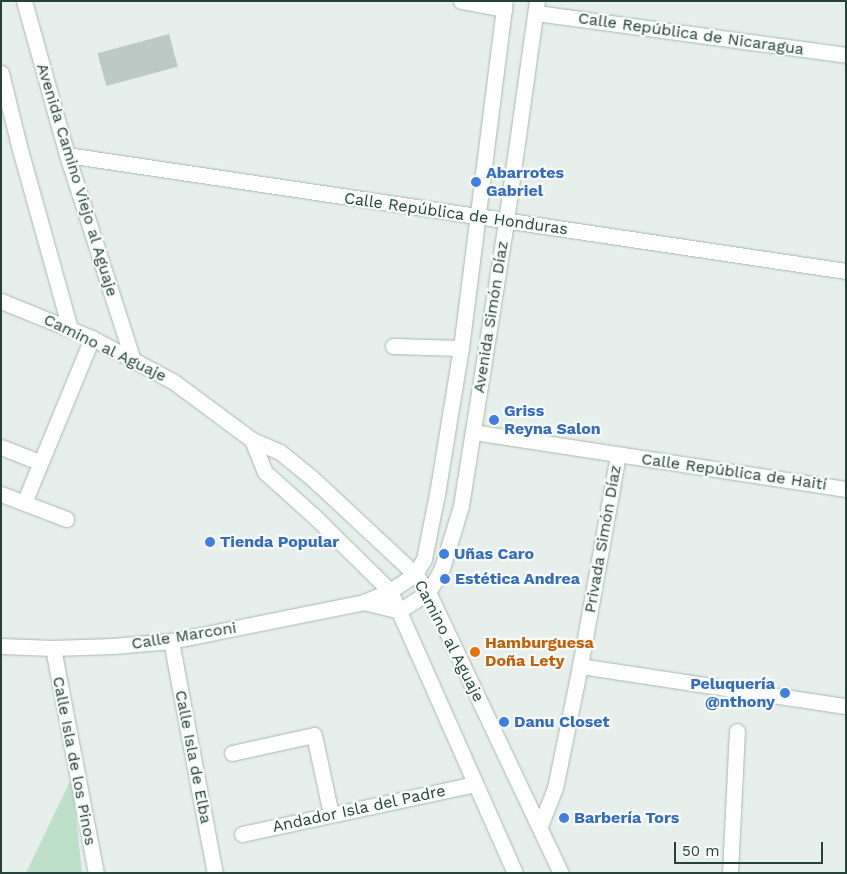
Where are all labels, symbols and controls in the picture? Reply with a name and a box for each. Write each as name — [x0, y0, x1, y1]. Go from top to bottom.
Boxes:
street label: Calle República de Nicaragua — [577, 9, 805, 59]
street label: Avenida Camino Viejo al Aguaje — [32, 60, 122, 300]
place label: Abarrotes Gabriel — [486, 163, 564, 201]
marker: Abarrotes Gabriel — [470, 176, 482, 188]
street label: Calle República de Honduras — [343, 189, 569, 239]
street label: Avenida Simón Díaz — [469, 239, 513, 395]
street label: Camino al Aguaje — [40, 310, 170, 386]
place label: Griss Reyna Salon — [504, 401, 601, 439]
marker: Griss Reyna Salon — [488, 414, 500, 426]
street label: Calle República de Haití — [640, 449, 828, 495]
street label: Privada Simón Díaz — [581, 463, 625, 615]
place label: Tienda Popular — [220, 532, 339, 552]
marker: Tienda Popular — [204, 536, 216, 548]
place label: Uñas Caro — [454, 544, 534, 564]
marker: Uñas Caro — [438, 548, 450, 560]
place label: Estética Andrea — [455, 569, 580, 589]
marker: Estética Andrea — [439, 573, 451, 585]
street label: Camino al Aguaje — [410, 576, 488, 706]
street label: Calle Marconi — [130, 618, 238, 654]
place label: Hamburguesa Doña Lety — [485, 633, 594, 671]
marker: Hamburguesa Doña Lety — [469, 646, 481, 658]
place label: Peluquería @nthony — [690, 674, 775, 712]
street label: Calle Isla de los Pinos — [48, 675, 100, 847]
marker: Peluquería @nthony — [779, 687, 791, 699]
street label: Calle Isla de Elba — [171, 688, 215, 826]
place label: Danu Closet — [514, 712, 609, 732]
marker: Danu Closet — [498, 716, 510, 728]
street label: Andador Isla del Padre — [270, 781, 448, 837]
place label: Barbería Tors — [574, 808, 680, 828]
marker: Barbería Tors — [558, 812, 570, 824]
scale bar — [677, 832, 826, 864]
text: 50 m — [682, 842, 719, 860]

